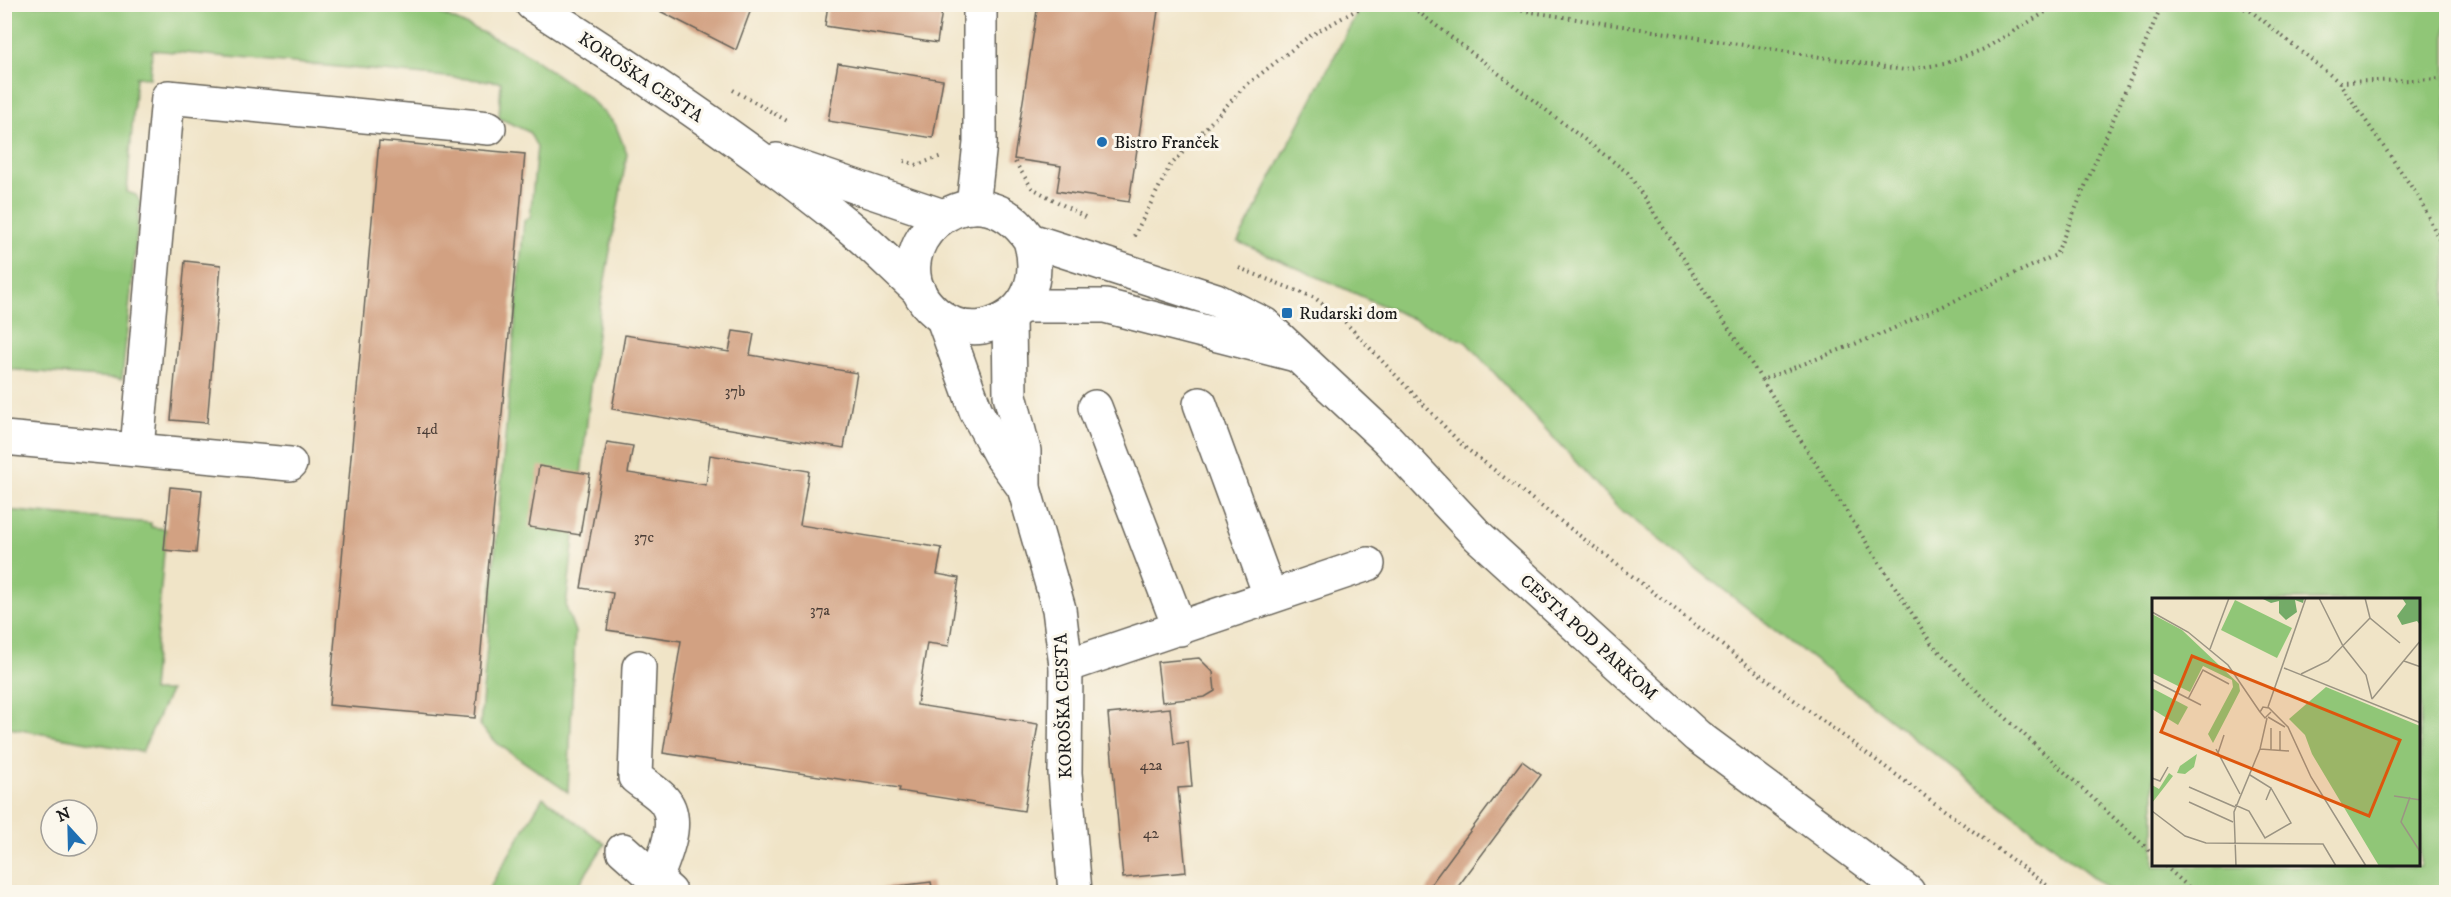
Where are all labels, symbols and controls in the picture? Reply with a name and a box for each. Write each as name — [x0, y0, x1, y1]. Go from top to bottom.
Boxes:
street label: KOROŠKA CESTA — [574, 27, 708, 128]
place label: Bistro Franček — [1114, 132, 1219, 154]
marker: Bistro Franček — [1095, 135, 1109, 149]
place label: Rudarski dom — [1299, 303, 1398, 325]
marker: Rudarski dom — [1280, 306, 1294, 320]
house number: 37b — [725, 382, 745, 401]
house number: 14d — [416, 420, 438, 439]
house number: 37c — [634, 528, 655, 547]
street label: CESTA POD PARKOM — [1515, 570, 1662, 705]
inset map — [2152, 598, 2421, 867]
house number: 37a — [810, 601, 831, 620]
street label: KOROŠKA CESTA — [1049, 632, 1078, 779]
house number: 42a — [1140, 756, 1163, 775]
north arrow — [39, 798, 99, 858]
text: N — [54, 803, 74, 827]
house number: 42 — [1143, 824, 1160, 843]

